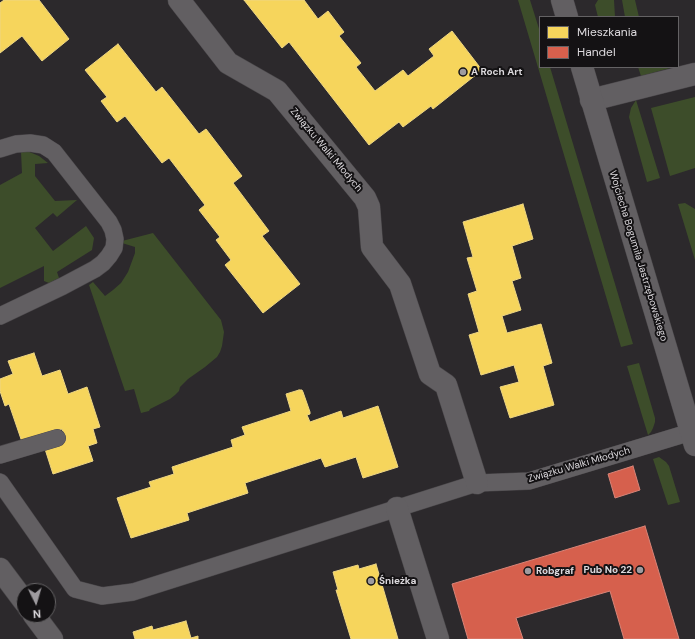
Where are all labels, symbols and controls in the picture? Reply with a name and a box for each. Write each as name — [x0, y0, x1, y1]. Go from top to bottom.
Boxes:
legend — [539, 16, 679, 68]
text: Mieszkania — [577, 24, 637, 40]
text: Handel — [577, 44, 616, 60]
place label: A Roch Art — [471, 66, 523, 78]
marker: A Roch Art — [458, 67, 468, 77]
street label: Związku Walki Młodych — [287, 106, 365, 194]
street label: Wojciecha Bogumiła Jastrzębowskiego — [606, 169, 670, 343]
street label: Związku Walki Młodych — [527, 445, 631, 485]
place label: Pub No 22 — [584, 564, 632, 576]
place label: Robgraf — [536, 565, 574, 577]
marker: Pub No 22 — [635, 565, 645, 575]
marker: Robgraf — [523, 566, 533, 576]
place label: Śnieżka — [379, 575, 416, 587]
marker: Śnieżka — [366, 576, 376, 586]
north arrow — [16, 583, 56, 623]
text: N — [32, 607, 42, 621]

